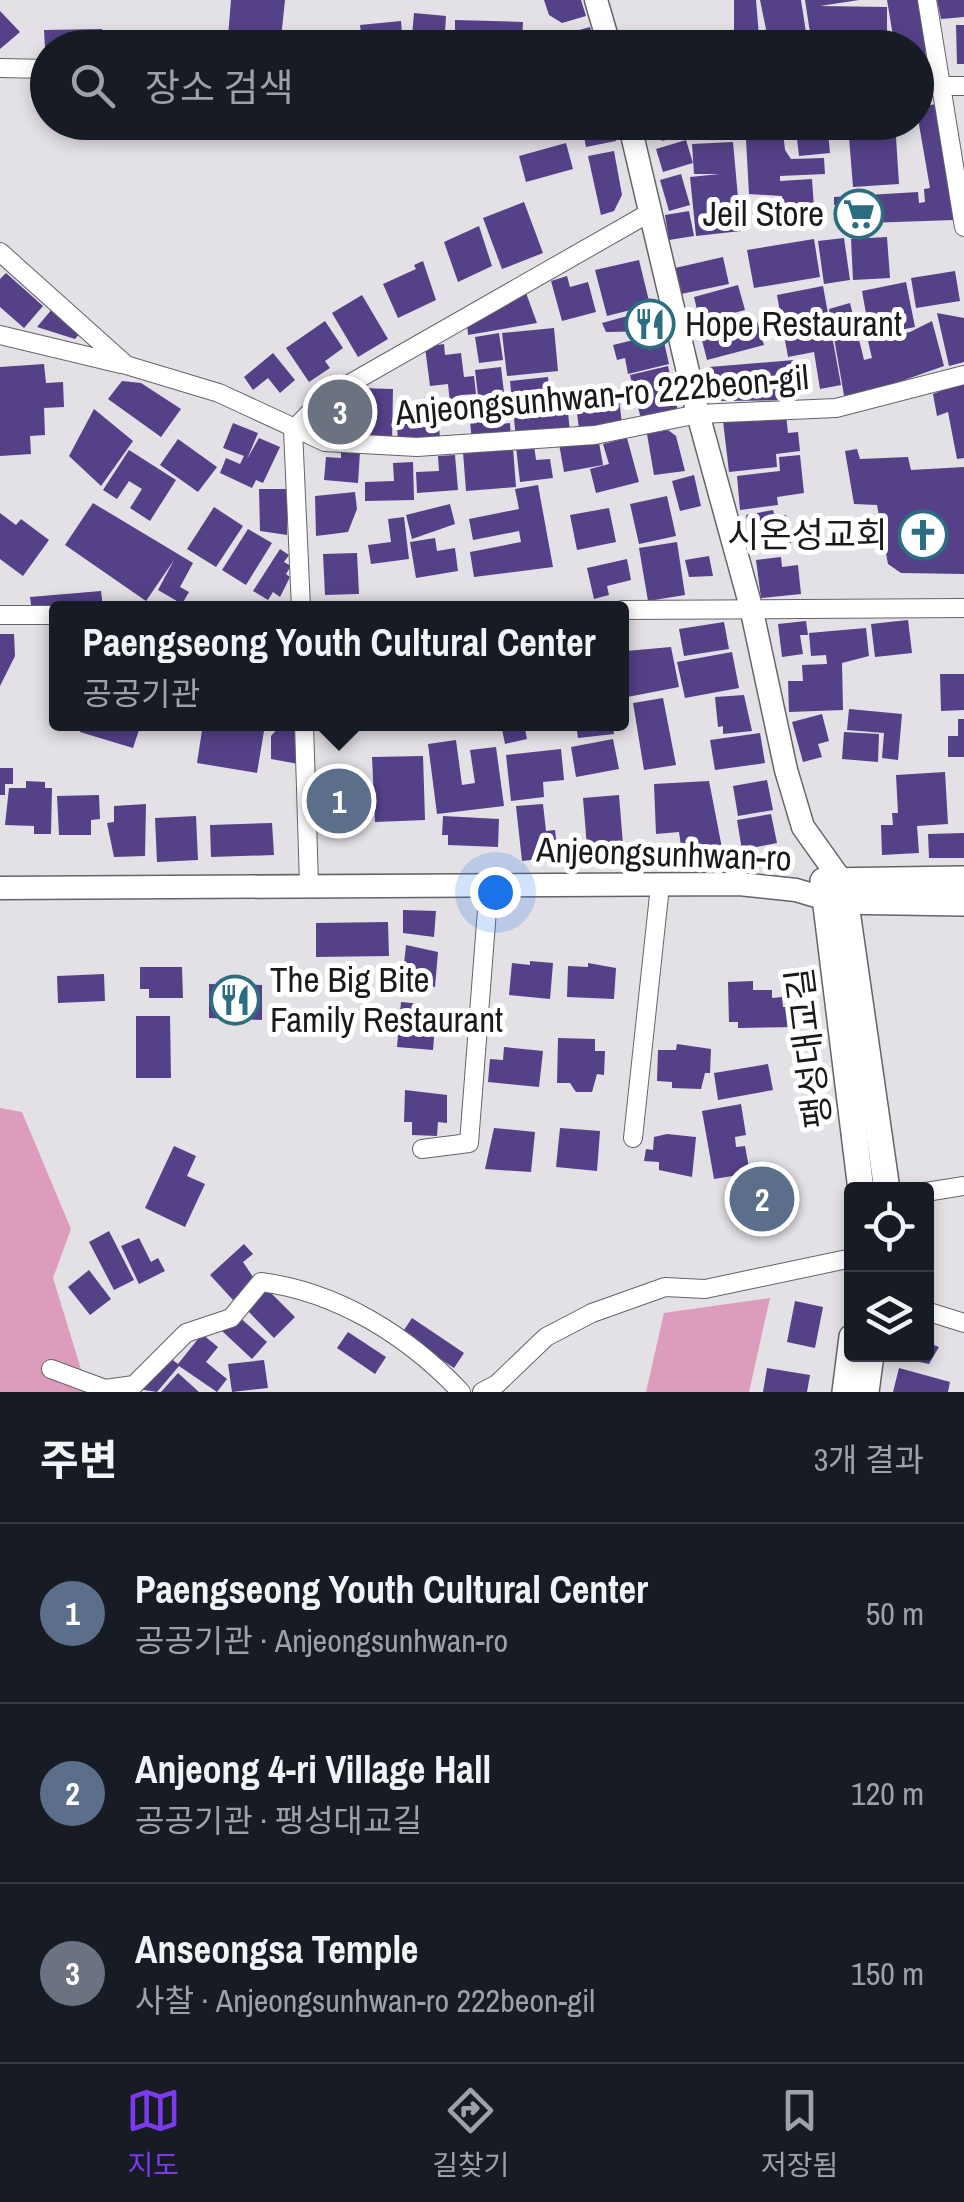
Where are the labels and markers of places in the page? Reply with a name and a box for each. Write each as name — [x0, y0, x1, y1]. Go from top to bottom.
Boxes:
supermarket icon: Jeil Store — [833, 188, 885, 240]
place label: Jeil Store — [703, 190, 824, 237]
restaurant icon: Hope Restaurant — [624, 298, 676, 350]
place label: Hope Restaurant — [685, 300, 902, 347]
pin: 3 — [308, 374, 372, 450]
church icon: 시온성교회 — [897, 509, 949, 561]
place label: 시온성교회 — [727, 511, 888, 558]
pin: 1 — [306, 764, 372, 838]
place label: The Big Bite Family Restaurant — [270, 956, 503, 1043]
restaurant icon: The Big Bite Family Restaurant — [209, 974, 261, 1026]
pin: 2 — [730, 1162, 794, 1236]

